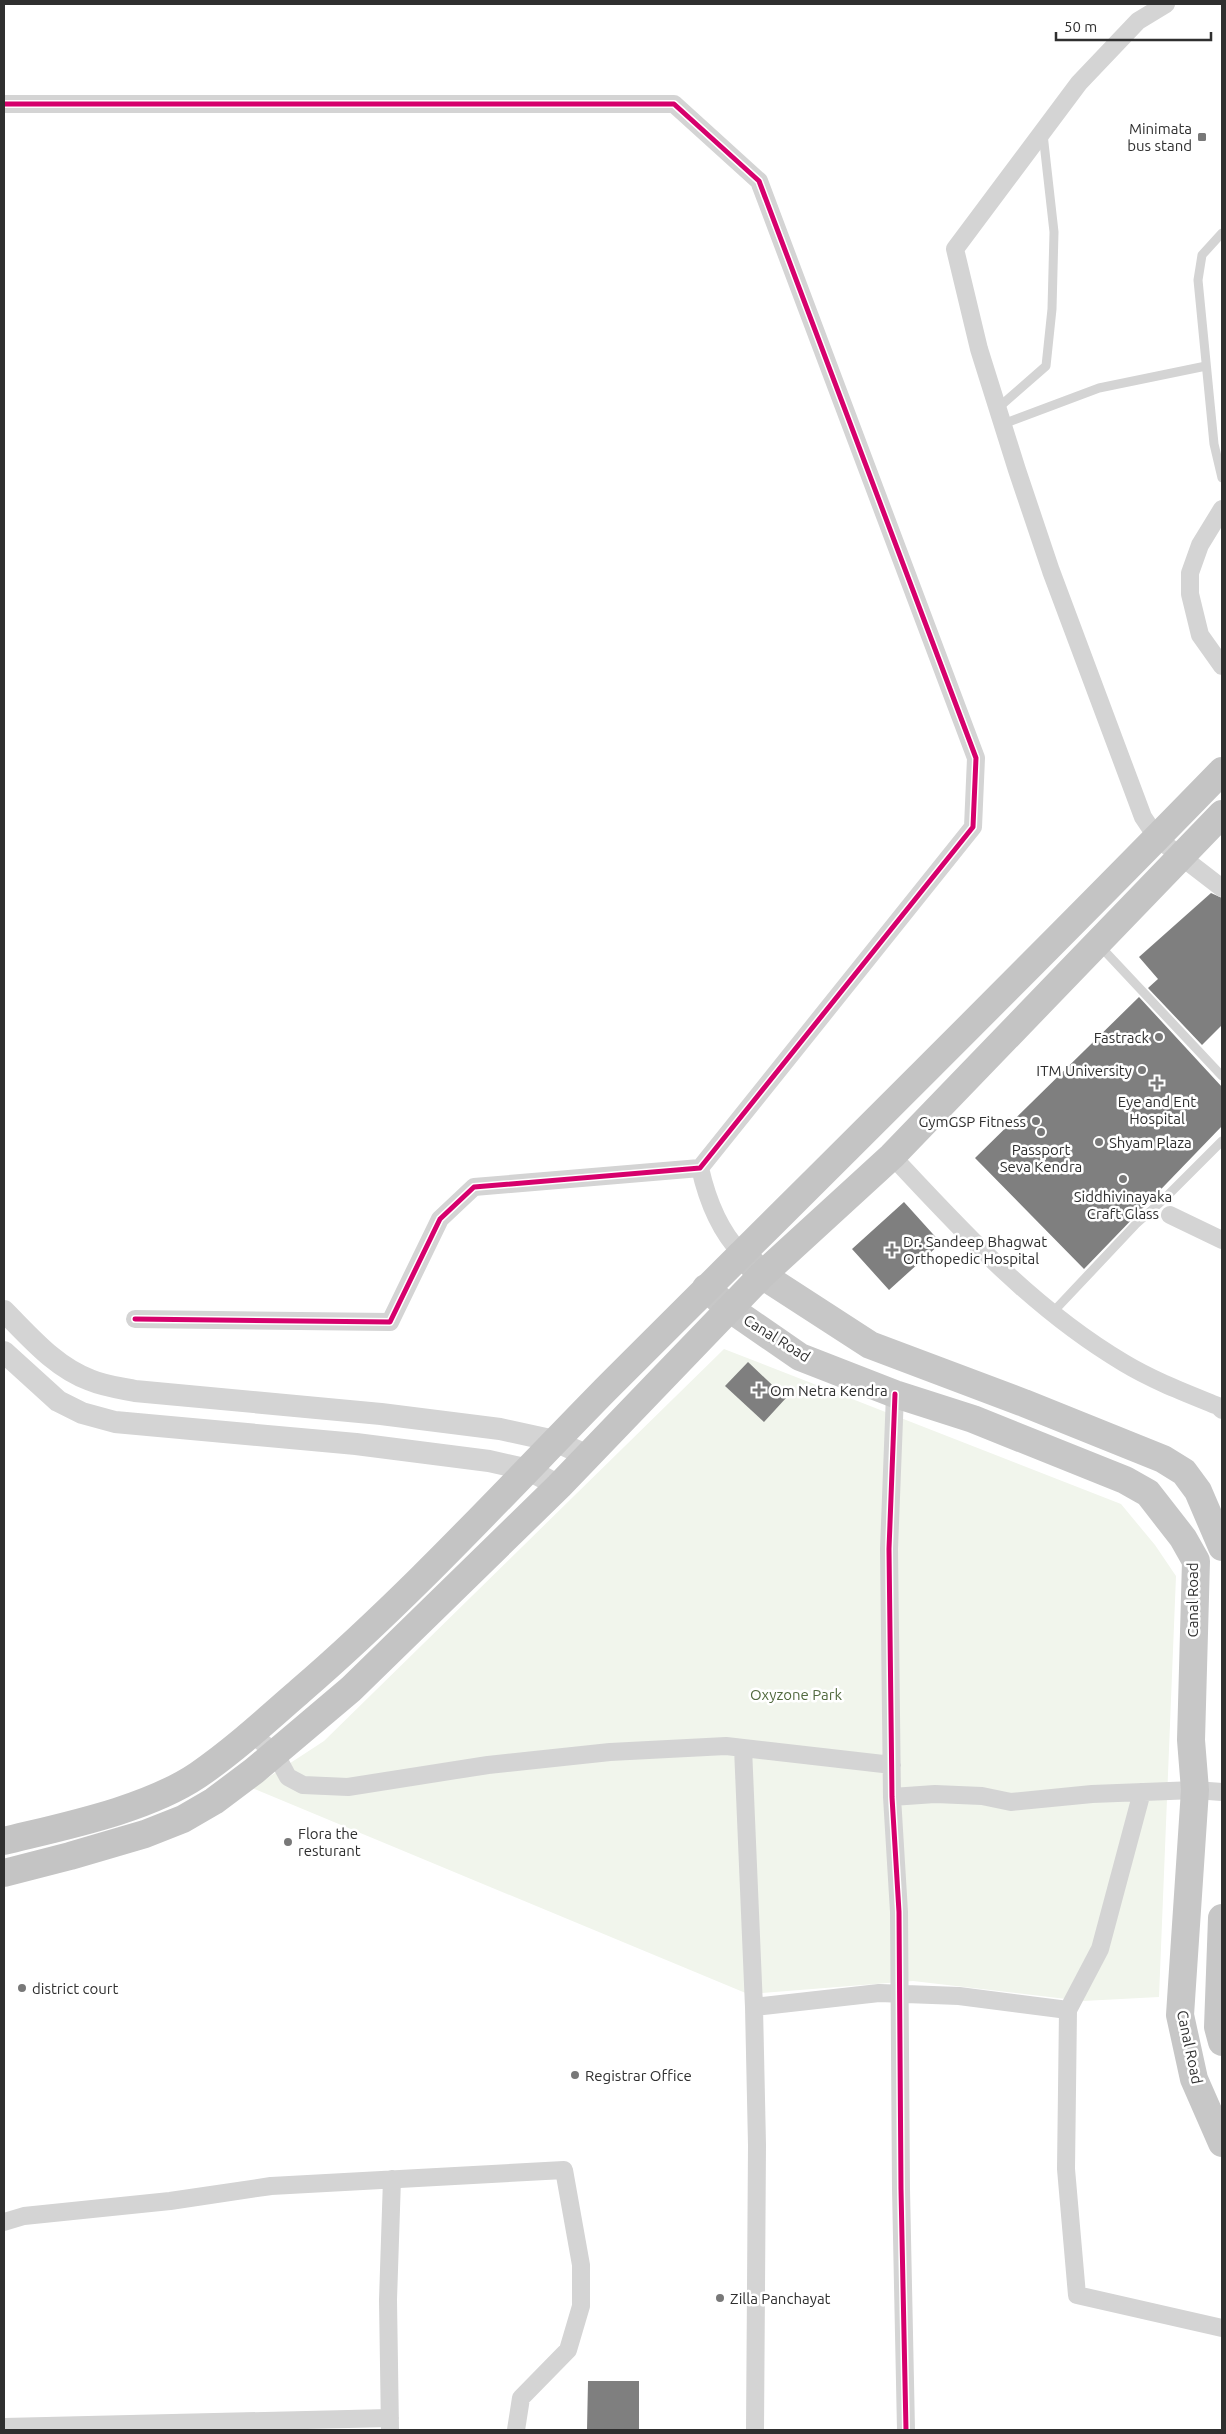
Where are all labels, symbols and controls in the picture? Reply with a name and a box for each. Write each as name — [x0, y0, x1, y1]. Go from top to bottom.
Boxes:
scale bar — [1056, 10, 1211, 42]
text: 50 m — [1064, 18, 1097, 35]
place label: Minimata bus stand — [1127, 120, 1192, 154]
marker: Minimata bus stand — [1196, 131, 1208, 143]
place label: Fastrack — [1094, 1029, 1149, 1046]
marker: Fastrack — [1153, 1031, 1165, 1043]
place label: ITM University — [1036, 1062, 1132, 1079]
marker: ITM University — [1136, 1064, 1148, 1076]
marker: Eye and Ent Hospital — [1150, 1076, 1164, 1090]
place label: Eye and Ent Hospital — [1118, 1093, 1196, 1127]
place label: GymGSP Fitness — [918, 1113, 1026, 1130]
marker: GymGSP Fitness — [1030, 1115, 1042, 1127]
marker: Passport Seva Kendra — [1035, 1126, 1047, 1138]
place label: Shyam Plaza — [1109, 1134, 1192, 1151]
marker: Shyam Plaza — [1093, 1136, 1105, 1148]
place label: Passport Seva Kendra — [1000, 1141, 1082, 1175]
marker: Siddhivinayaka Craft Glass — [1117, 1173, 1129, 1185]
place label: Siddhivinayaka Craft Glass — [1074, 1188, 1172, 1222]
place label: Dr. Sandeep Bhagwat Orthopedic Hospital — [903, 1233, 1047, 1267]
marker: Dr. Sandeep Bhagwat Orthopedic Hospital — [885, 1243, 899, 1257]
street label: Canal Road — [741, 1311, 813, 1365]
place label: Om Netra Kendra — [770, 1382, 888, 1399]
marker: Om Netra Kendra — [752, 1383, 766, 1397]
street label: Canal Road — [1184, 1562, 1201, 1638]
park label: Oxyzone Park — [750, 1686, 842, 1703]
place label: Flora the resturant — [298, 1825, 361, 1859]
marker: Flora the resturant — [282, 1836, 294, 1848]
place label: district court — [32, 1980, 118, 1997]
marker: district court — [16, 1982, 28, 1994]
street label: Canal Road — [1174, 2008, 1206, 2086]
place label: Registrar Office — [585, 2067, 692, 2084]
marker: Registrar Office — [569, 2069, 581, 2081]
place label: Zilla Panchayat — [730, 2290, 831, 2307]
marker: Zilla Panchayat — [714, 2292, 726, 2304]

